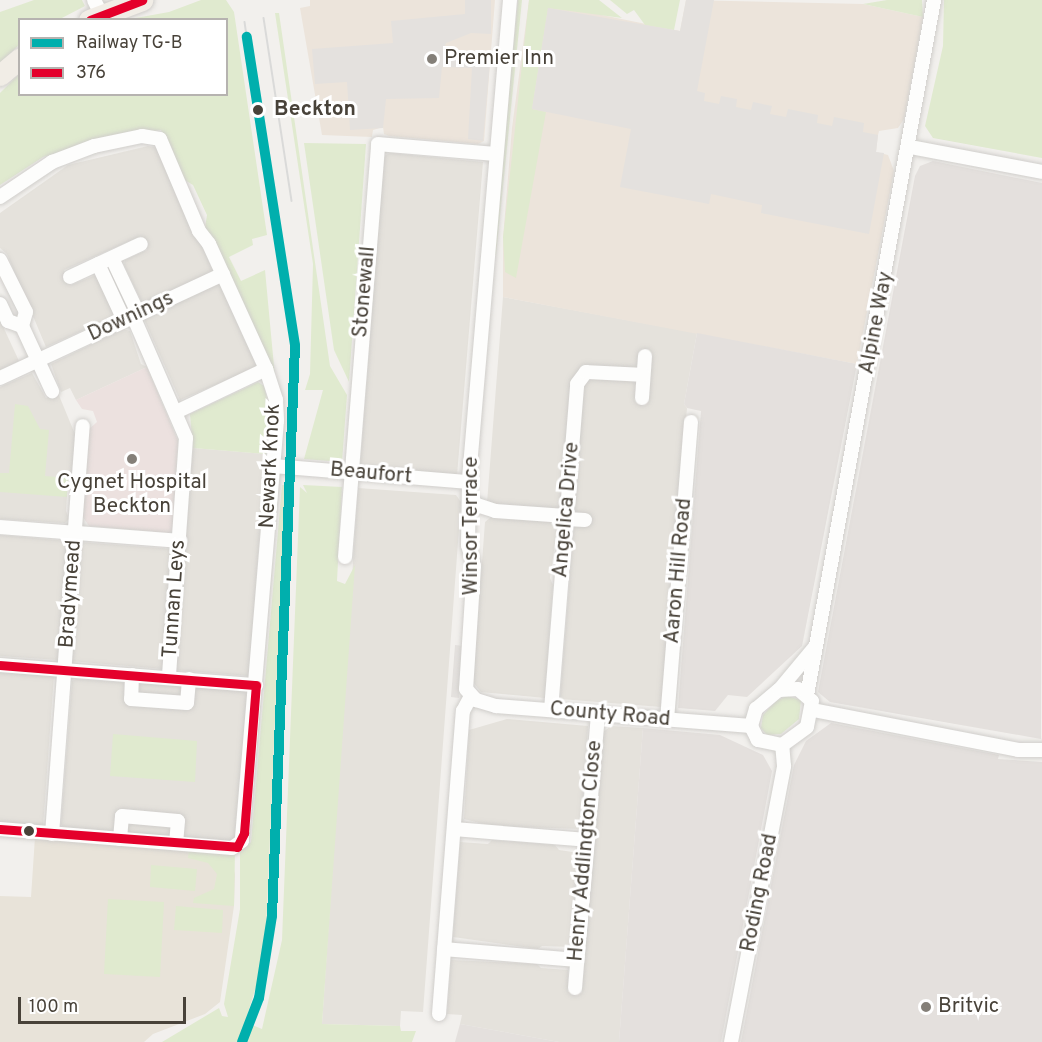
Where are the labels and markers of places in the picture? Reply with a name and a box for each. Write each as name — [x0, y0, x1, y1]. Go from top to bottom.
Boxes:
place label: Premier Inn — [444, 46, 554, 72]
marker: Premier Inn — [425, 52, 439, 66]
place label: Beckton — [274, 97, 356, 123]
marker: Beckton — [247, 99, 269, 121]
marker: Cygnet Hospital Beckton — [123, 450, 141, 468]
place label: Cygnet Hospital Beckton — [57, 470, 207, 520]
unlabelled marker — [23, 825, 35, 837]
place label: Britvic — [938, 994, 999, 1020]
marker: Britvic — [919, 1000, 933, 1014]

